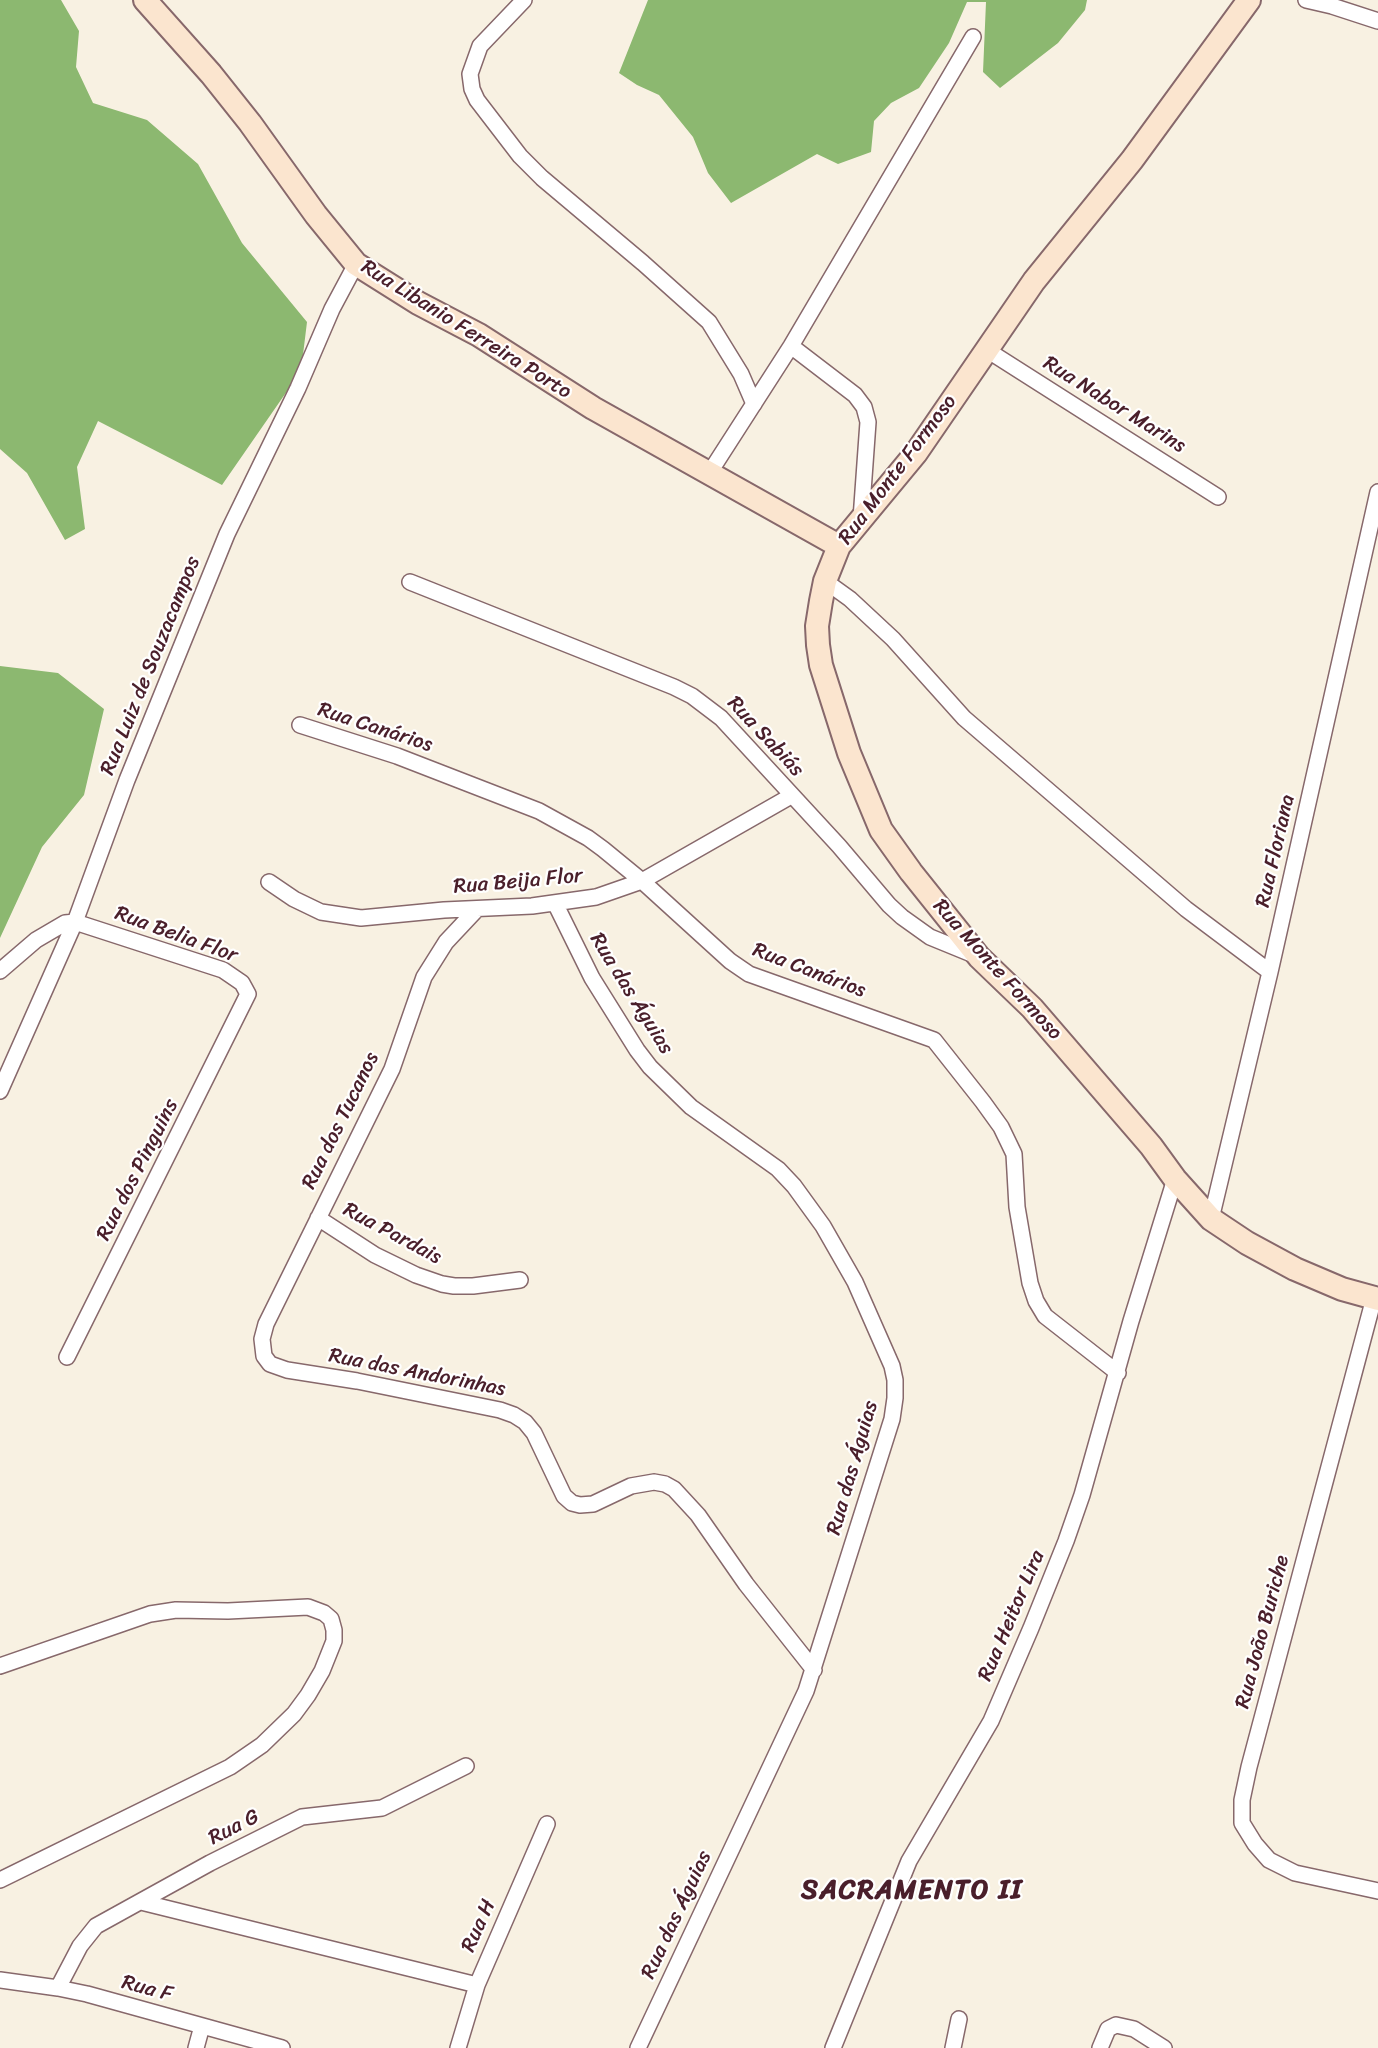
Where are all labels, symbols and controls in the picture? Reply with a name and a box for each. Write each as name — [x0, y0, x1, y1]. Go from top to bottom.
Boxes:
street label: Rua Libanio Ferreira Porto — [356, 255, 576, 405]
street label: Rua Nabor Marins — [1038, 351, 1190, 459]
street label: Rua Monte Formoso — [833, 390, 963, 550]
street label: Rua Luiz de Souzacampos — [96, 553, 206, 779]
street label: Rua Sabiás — [721, 691, 809, 783]
street label: Rua Canários — [315, 698, 435, 758]
street label: Rua Floriana — [1251, 792, 1301, 910]
street label: Rua Beija Flor — [452, 864, 584, 900]
street label: Rua Monte Formoso — [927, 894, 1067, 1046]
street label: Rua Belia Flor — [111, 901, 241, 969]
street label: Rua das Águias — [584, 929, 678, 1059]
street label: Rua Canários — [749, 938, 869, 1004]
street label: Rua dos Tucanos — [297, 1048, 385, 1194]
street label: Rua dos Pinguins — [91, 1095, 185, 1245]
street label: Rua Pardais — [338, 1198, 446, 1270]
street label: Rua das Andorinhas — [327, 1344, 507, 1402]
street label: Rua das Águias — [822, 1398, 884, 1538]
street label: Rua Heitor Lira — [973, 1547, 1051, 1685]
street label: Rua João Buriche — [1230, 1553, 1296, 1711]
street label: Rua G — [205, 1805, 263, 1851]
street label: Rua das Águias — [636, 1847, 718, 1983]
district label: SACRAMENTO II — [803, 1875, 1021, 1907]
street label: Rua H — [456, 1896, 502, 1956]
street label: Rua F — [119, 1970, 175, 2008]

